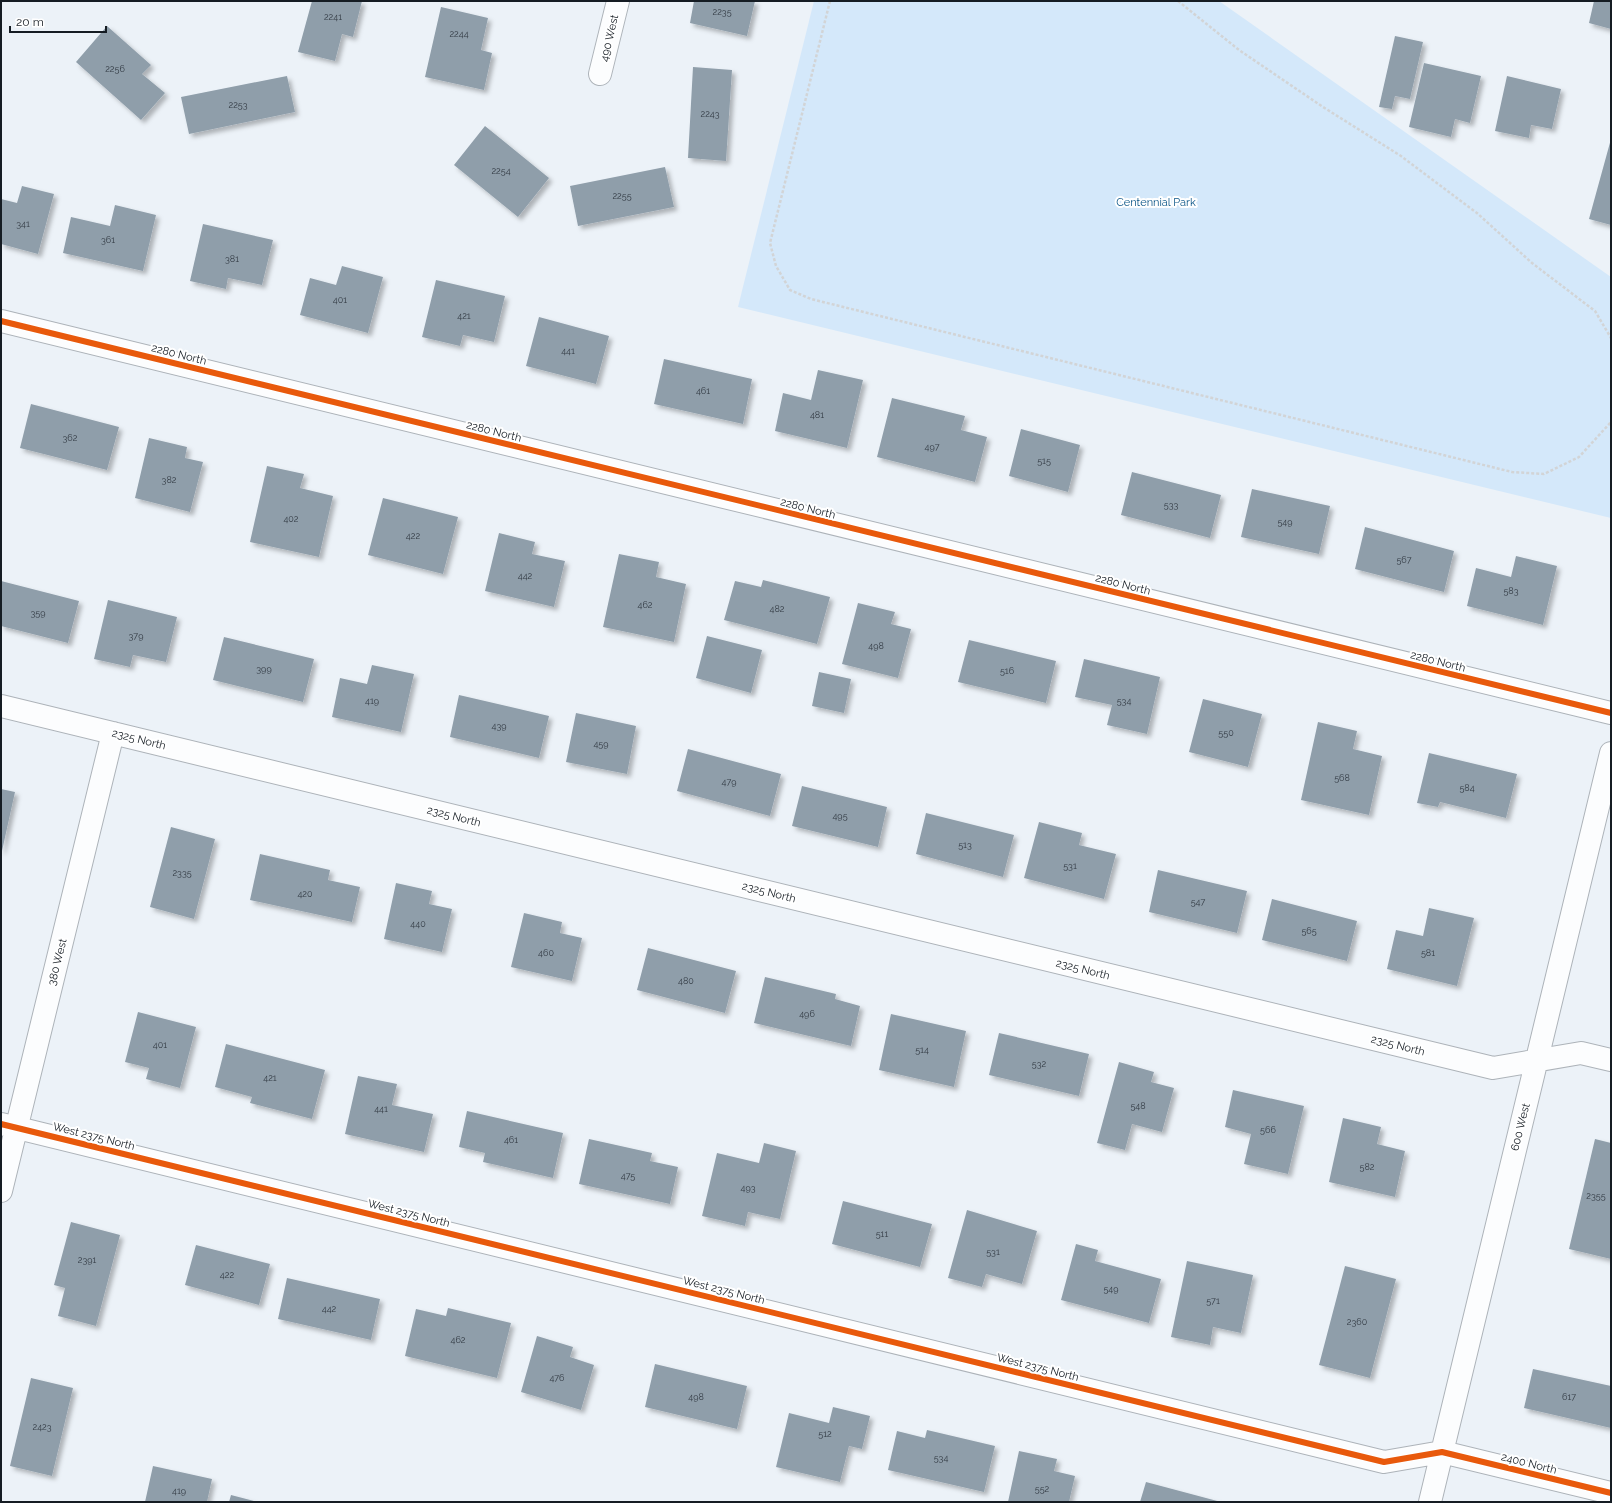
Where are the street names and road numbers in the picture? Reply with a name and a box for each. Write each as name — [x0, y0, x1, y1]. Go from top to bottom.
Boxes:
street label: 490 West — [598, 13, 621, 63]
street label: 2280 North — [150, 341, 208, 368]
street label: 2280 North — [465, 418, 523, 445]
street label: 2280 North — [779, 495, 837, 522]
street label: 2280 North — [1094, 571, 1152, 598]
street label: 2280 North — [1409, 648, 1467, 675]
street label: 2325 North — [111, 727, 167, 752]
street label: 2325 North — [426, 804, 482, 829]
street label: 2325 North — [741, 880, 797, 905]
street label: 380 West — [45, 937, 70, 987]
street label: 2325 North — [1055, 957, 1111, 982]
street label: 2325 North — [1370, 1033, 1426, 1058]
street label: 600 West — [1508, 1102, 1533, 1152]
street label: West 2375 North — [52, 1120, 136, 1153]
street label: West 2375 North — [367, 1197, 451, 1230]
street label: West 2375 North — [682, 1274, 766, 1307]
street label: West 2375 North — [996, 1351, 1080, 1384]
street label: 2400 North — [1500, 1450, 1558, 1477]

